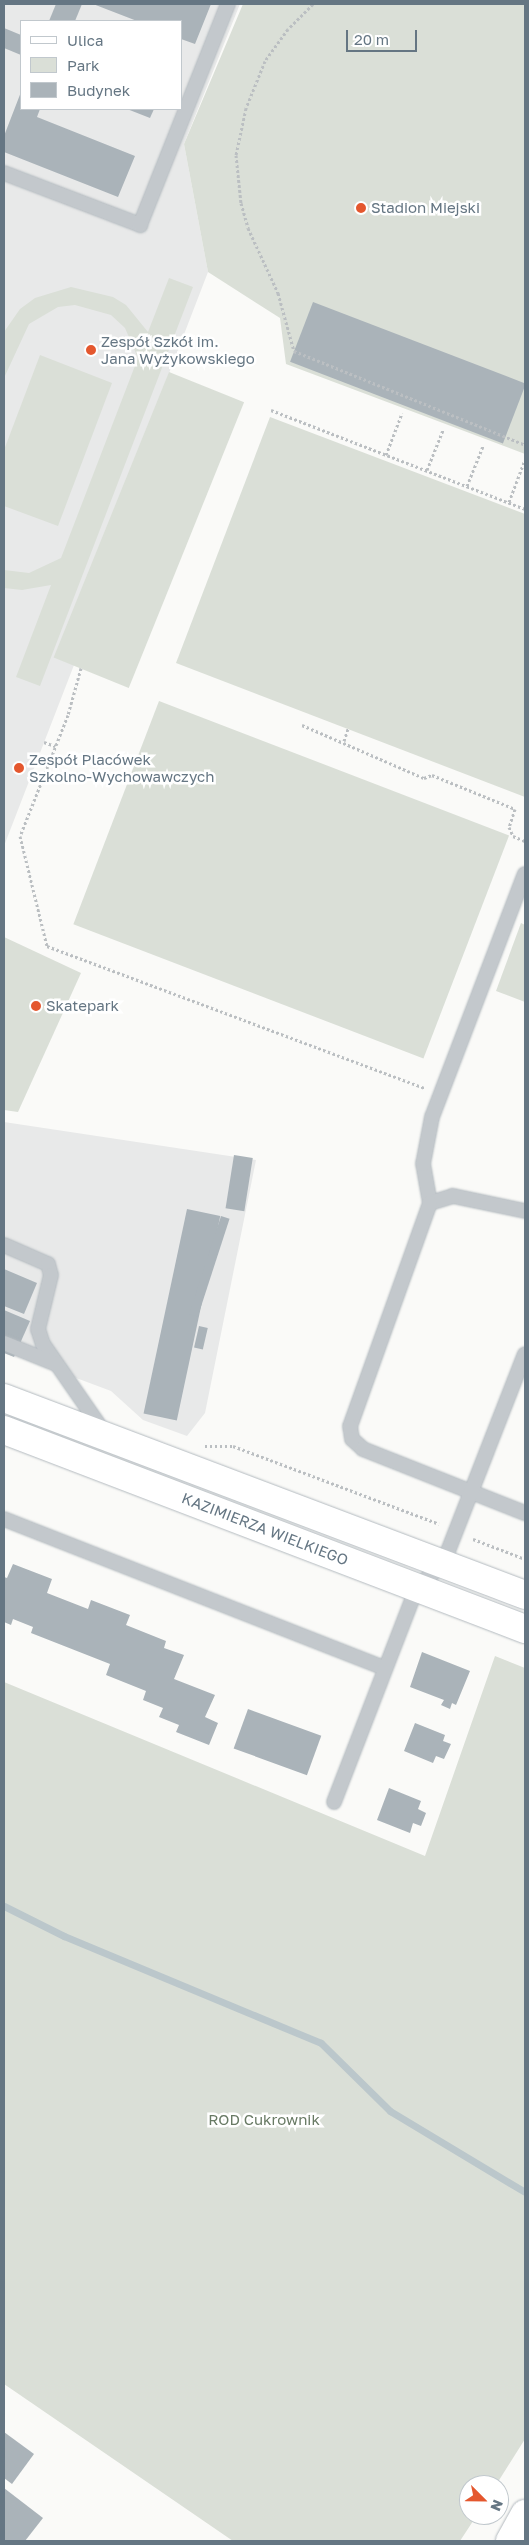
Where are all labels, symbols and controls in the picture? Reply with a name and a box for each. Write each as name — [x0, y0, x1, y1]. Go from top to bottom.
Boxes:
legend — [20, 20, 182, 110]
scale bar — [349, 20, 420, 52]
text: 20 m — [354, 30, 389, 48]
text: Ulica — [67, 31, 103, 49]
text: Park — [67, 56, 99, 74]
text: Budynek — [67, 81, 130, 99]
place label: Stadion Miejski — [371, 199, 480, 217]
marker: Stadion Miejski — [355, 202, 367, 214]
place label: Zespół Szkół im. Jana Wyżykowskiego — [101, 332, 255, 367]
marker: Zespół Szkół im. Jana Wyżykowskiego — [85, 344, 97, 356]
place label: Zespół Placówek Szkolno-Wychowawczych — [29, 750, 214, 785]
marker: Zespół Placówek Szkolno-Wychowawczych — [13, 762, 25, 774]
place label: Skatepark — [46, 997, 119, 1015]
marker: Skatepark — [30, 1000, 42, 1012]
street label: KAZIMIERZA WIELKIEGO — [179, 1489, 351, 1569]
park label: ROD Cukrownik — [208, 2111, 320, 2129]
north arrow — [459, 2475, 509, 2525]
text: N — [487, 2497, 507, 2514]

